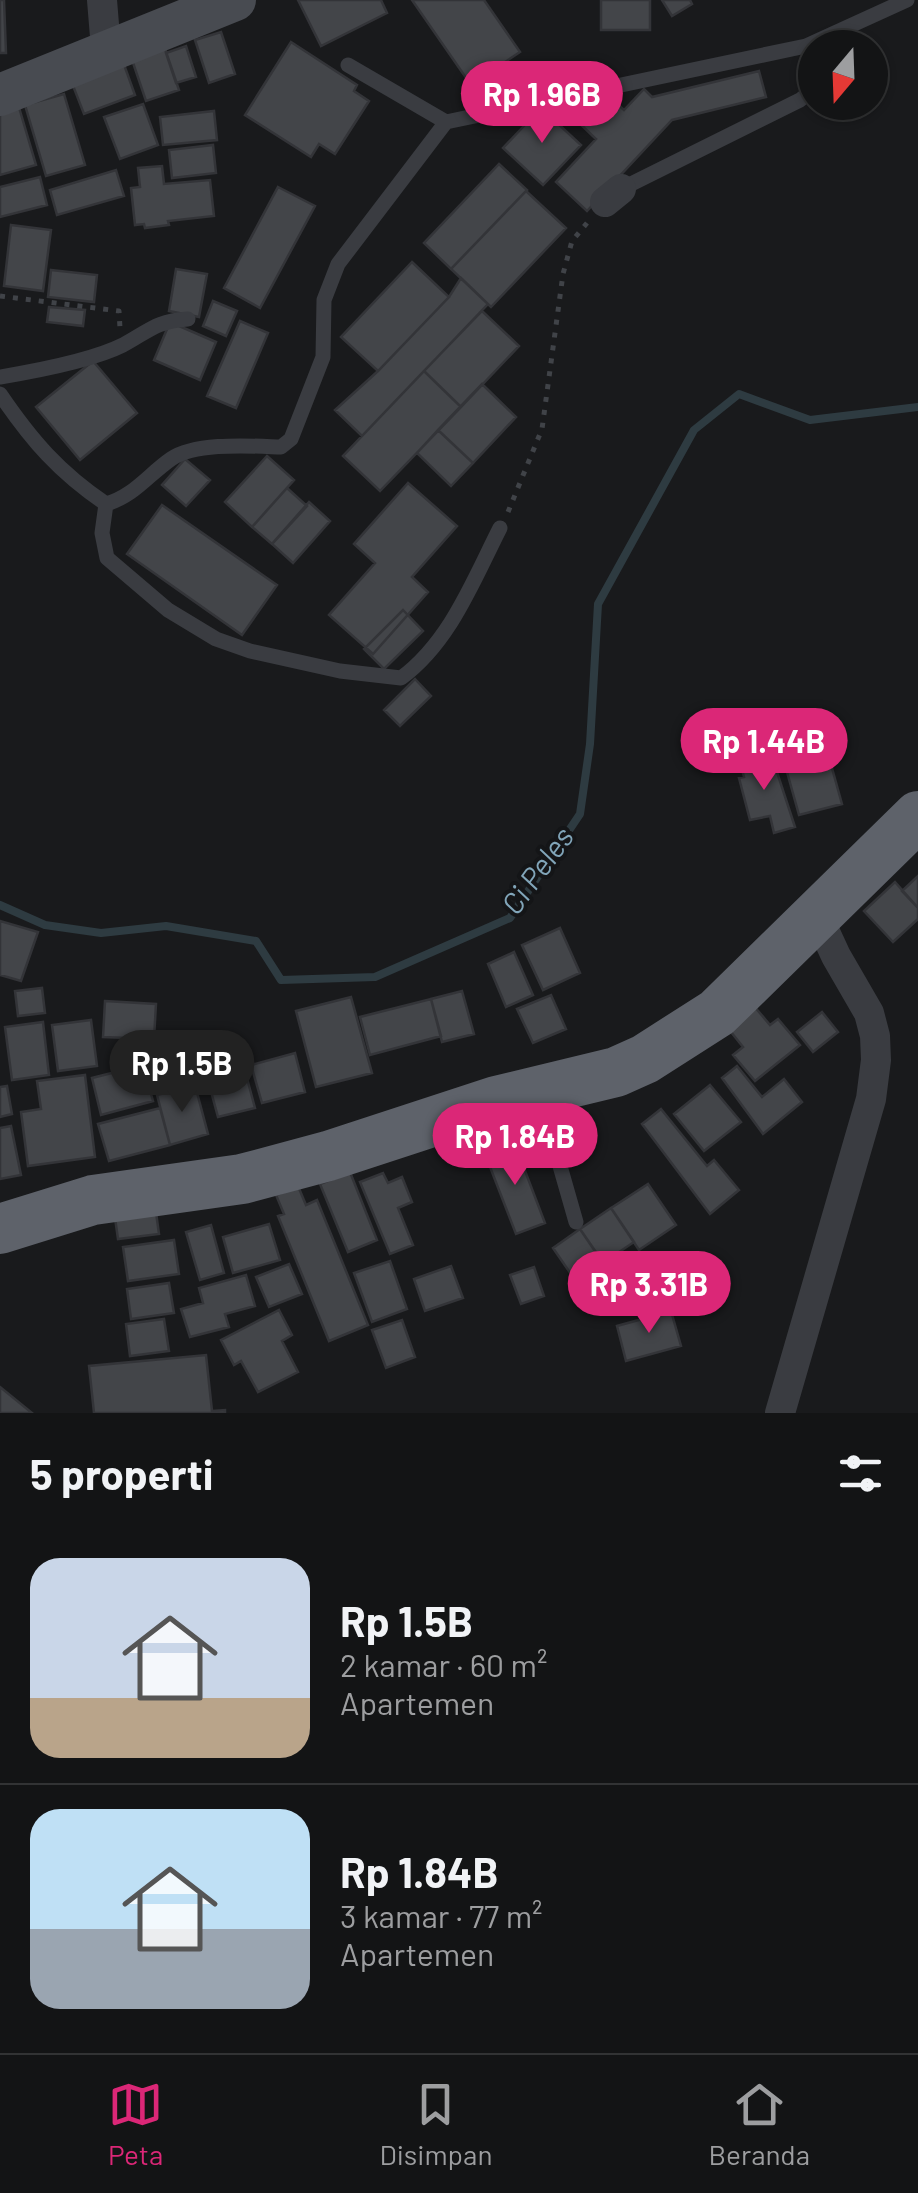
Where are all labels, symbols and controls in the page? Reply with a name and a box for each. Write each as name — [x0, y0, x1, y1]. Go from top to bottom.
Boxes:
north arrow — [798, 30, 888, 120]
map controls — [798, 30, 888, 120]
pin: Rp 1.96B — [439, 61, 645, 146]
text: Rp 1.96B — [483, 74, 601, 112]
pin: Rp 1.44B — [661, 708, 867, 793]
text: Rp 1.44B — [703, 721, 825, 759]
water label: Ci Peles — [493, 819, 580, 920]
pin: Rp 1.5B — [90, 1030, 274, 1115]
text: Rp 1.5B — [131, 1043, 233, 1081]
pin: Rp 1.84B — [412, 1103, 618, 1188]
text: Rp 1.84B — [455, 1116, 575, 1154]
pin: Rp 3.31B — [546, 1251, 752, 1336]
text: Rp 3.31B — [590, 1264, 708, 1302]
icon: filters — [833, 1446, 888, 1501]
text: 5 properti — [30, 1448, 214, 1498]
text: Rp 1.5B — [340, 1595, 473, 1645]
icon: home — [110, 1598, 230, 1718]
text: 2 kamar · 60 m² — [340, 1645, 548, 1683]
text: Apartemen — [340, 1683, 494, 1721]
text: Rp 1.84B — [340, 1846, 498, 1896]
icon: home — [110, 1849, 230, 1969]
text: 3 kamar · 77 m² — [340, 1896, 543, 1934]
text: Apartemen — [340, 1934, 494, 1972]
tab: Peta — [108, 2077, 163, 2171]
tab: Disimpan — [379, 2077, 492, 2171]
tab: Beranda — [709, 2077, 810, 2171]

